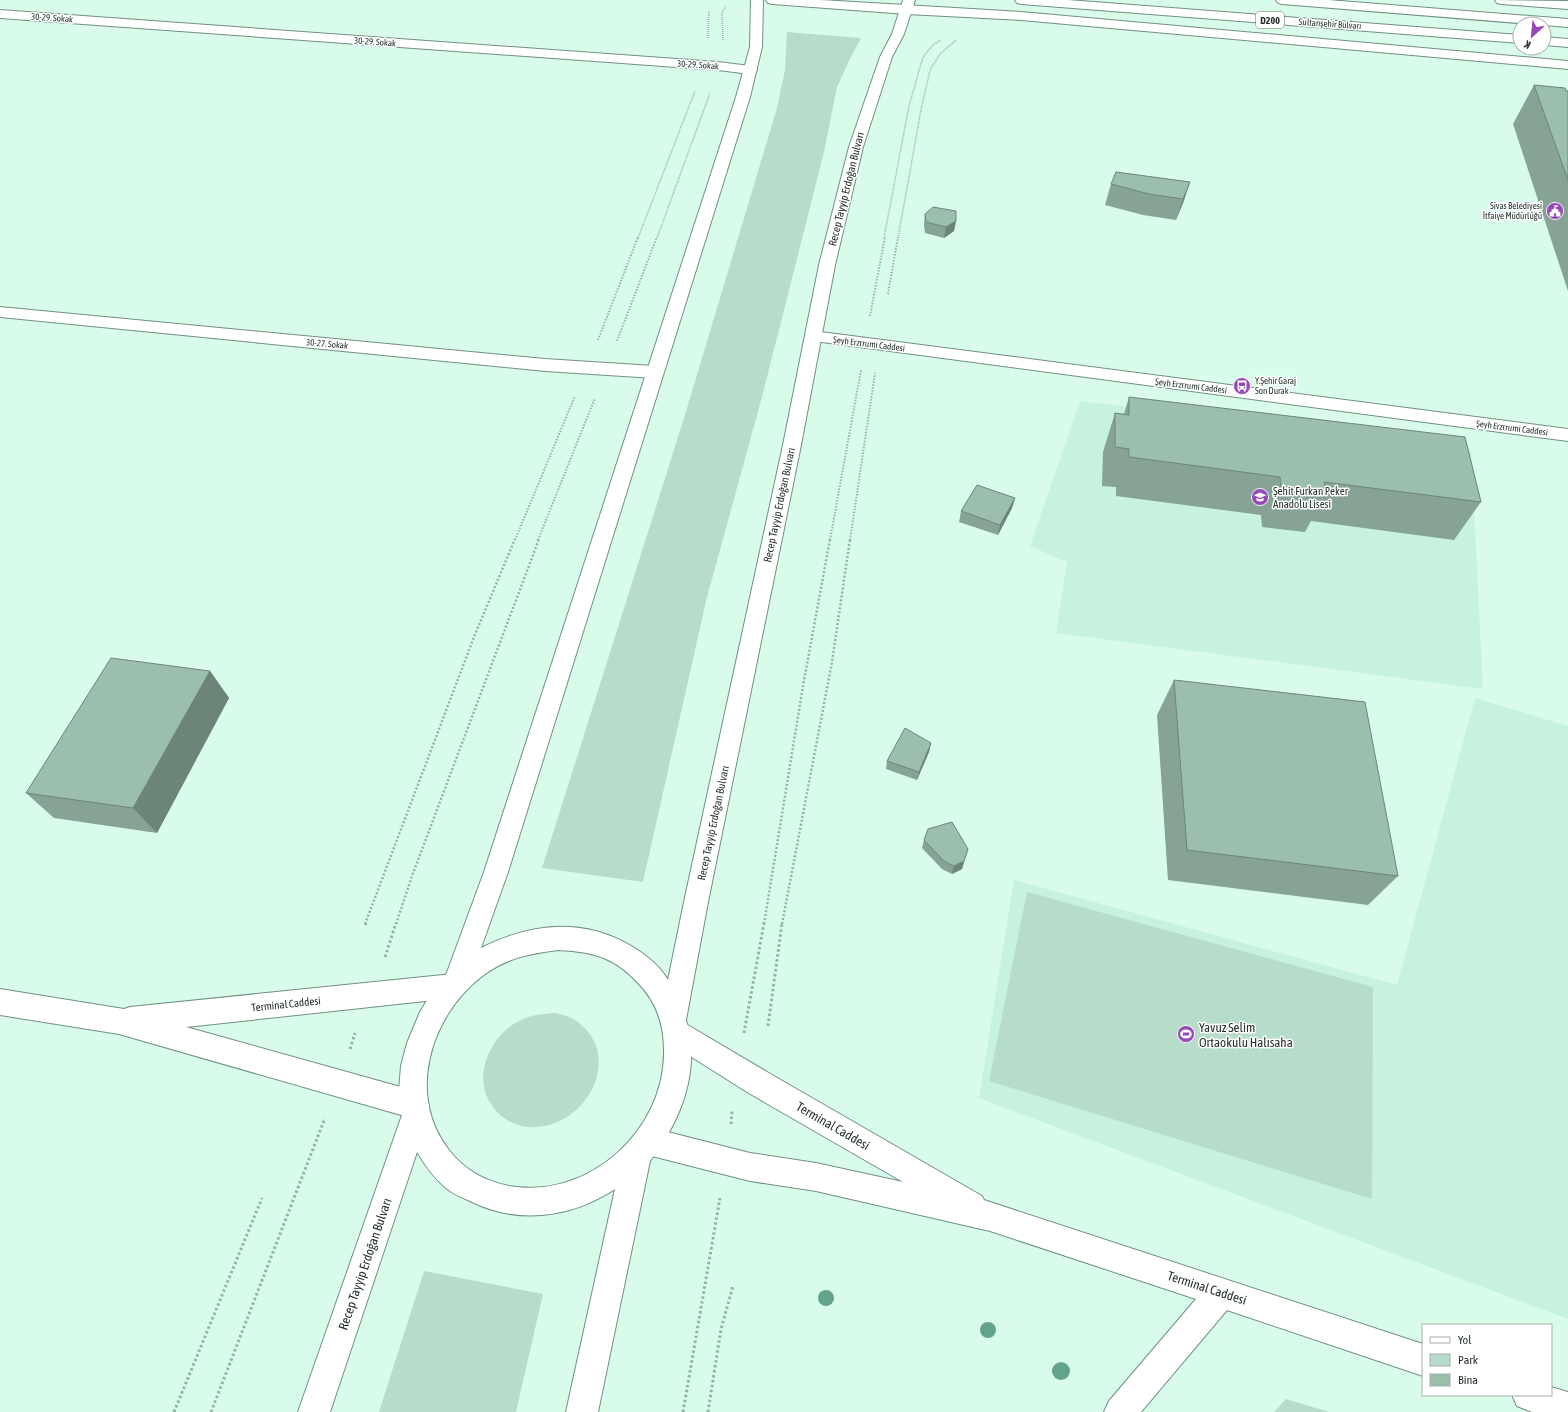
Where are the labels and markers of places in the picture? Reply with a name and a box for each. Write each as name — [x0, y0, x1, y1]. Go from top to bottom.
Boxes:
place label: Sivas Belediyesi İtfaiye Müdürlüğü — [1483, 201, 1542, 221]
public building icon: Sivas Belediyesi İtfaiye Müdürlüğü — [1545, 201, 1565, 221]
bus stop icon: Y.Şehir Garaj Son Durak — [1232, 376, 1252, 396]
place label: Y.Şehir Garaj Son Durak — [1255, 376, 1296, 396]
place label: Şehit Furkan Peker Anadolu Lisesi — [1273, 485, 1349, 510]
school or university icon: Şehit Furkan Peker Anadolu Lisesi — [1250, 487, 1270, 507]
place label: Yavuz Selim Ortaokulu Halısaha — [1199, 1020, 1293, 1050]
sports icon: Yavuz Selim Ortaokulu Halısaha — [1176, 1024, 1196, 1044]

